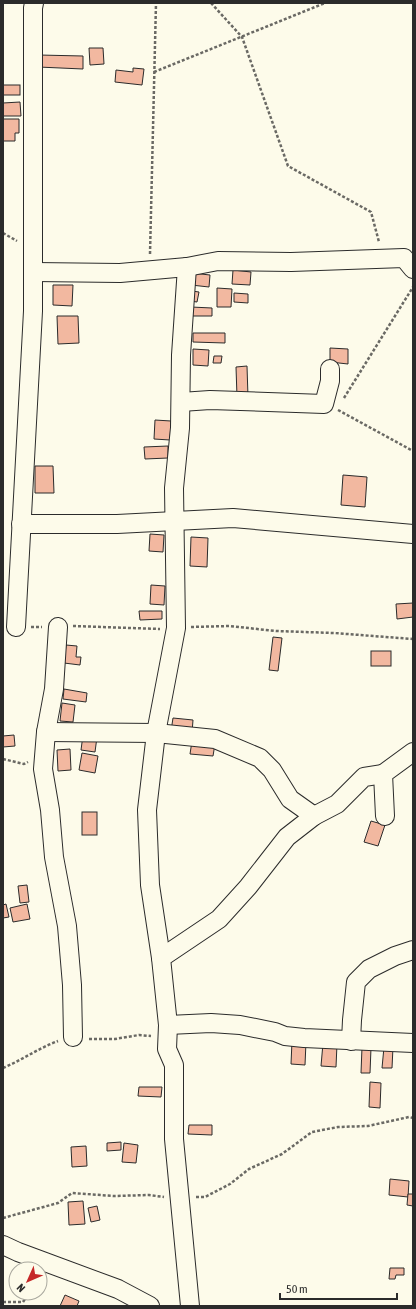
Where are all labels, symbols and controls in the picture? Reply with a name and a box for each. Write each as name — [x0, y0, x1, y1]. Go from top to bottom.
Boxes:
north arrow — [8, 1261, 48, 1301]
scale bar — [280, 1275, 397, 1301]
text: N — [14, 1282, 27, 1295]
text: 50 m — [286, 1282, 308, 1296]

